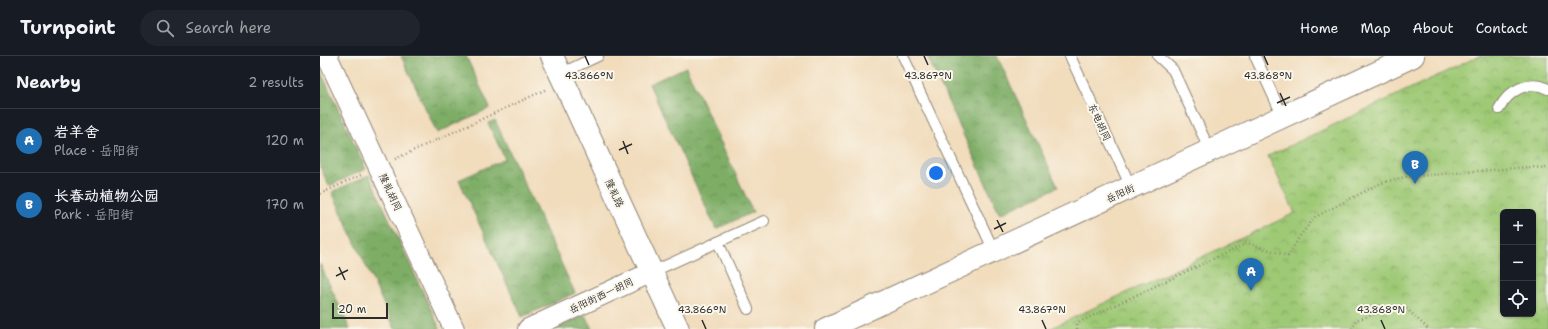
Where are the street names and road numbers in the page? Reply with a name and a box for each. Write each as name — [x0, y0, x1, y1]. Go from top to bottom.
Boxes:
street label: 东电胡同 — [1085, 101, 1114, 143]
street label: 隆礼胡同 — [376, 171, 405, 213]
street label: 隆礼路 — [602, 177, 627, 210]
street label: 岳阳街 — [1104, 181, 1137, 206]
street label: 岳阳街西一胡同 — [567, 275, 636, 316]

